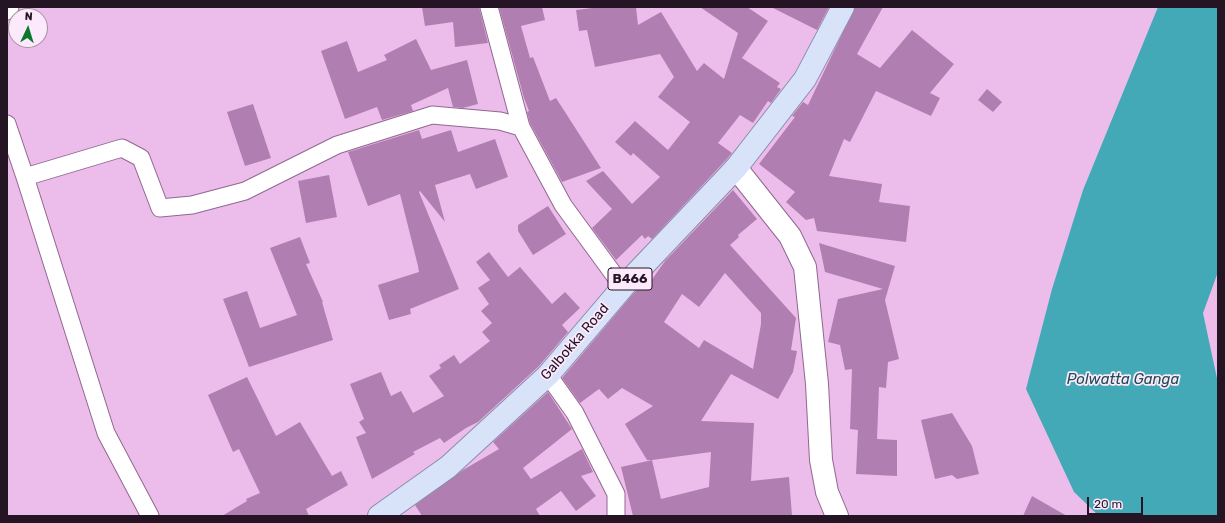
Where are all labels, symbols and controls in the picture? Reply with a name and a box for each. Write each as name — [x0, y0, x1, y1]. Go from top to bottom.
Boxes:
north arrow — [8, 8, 48, 48]
text: N — [24, 10, 33, 23]
road number: B466 — [608, 268, 652, 290]
street label: Galbokka Road — [537, 300, 613, 384]
water label: Polwatta Ganga — [1067, 371, 1179, 389]
scale bar — [1089, 489, 1145, 515]
text: 20 m — [1094, 497, 1122, 511]

